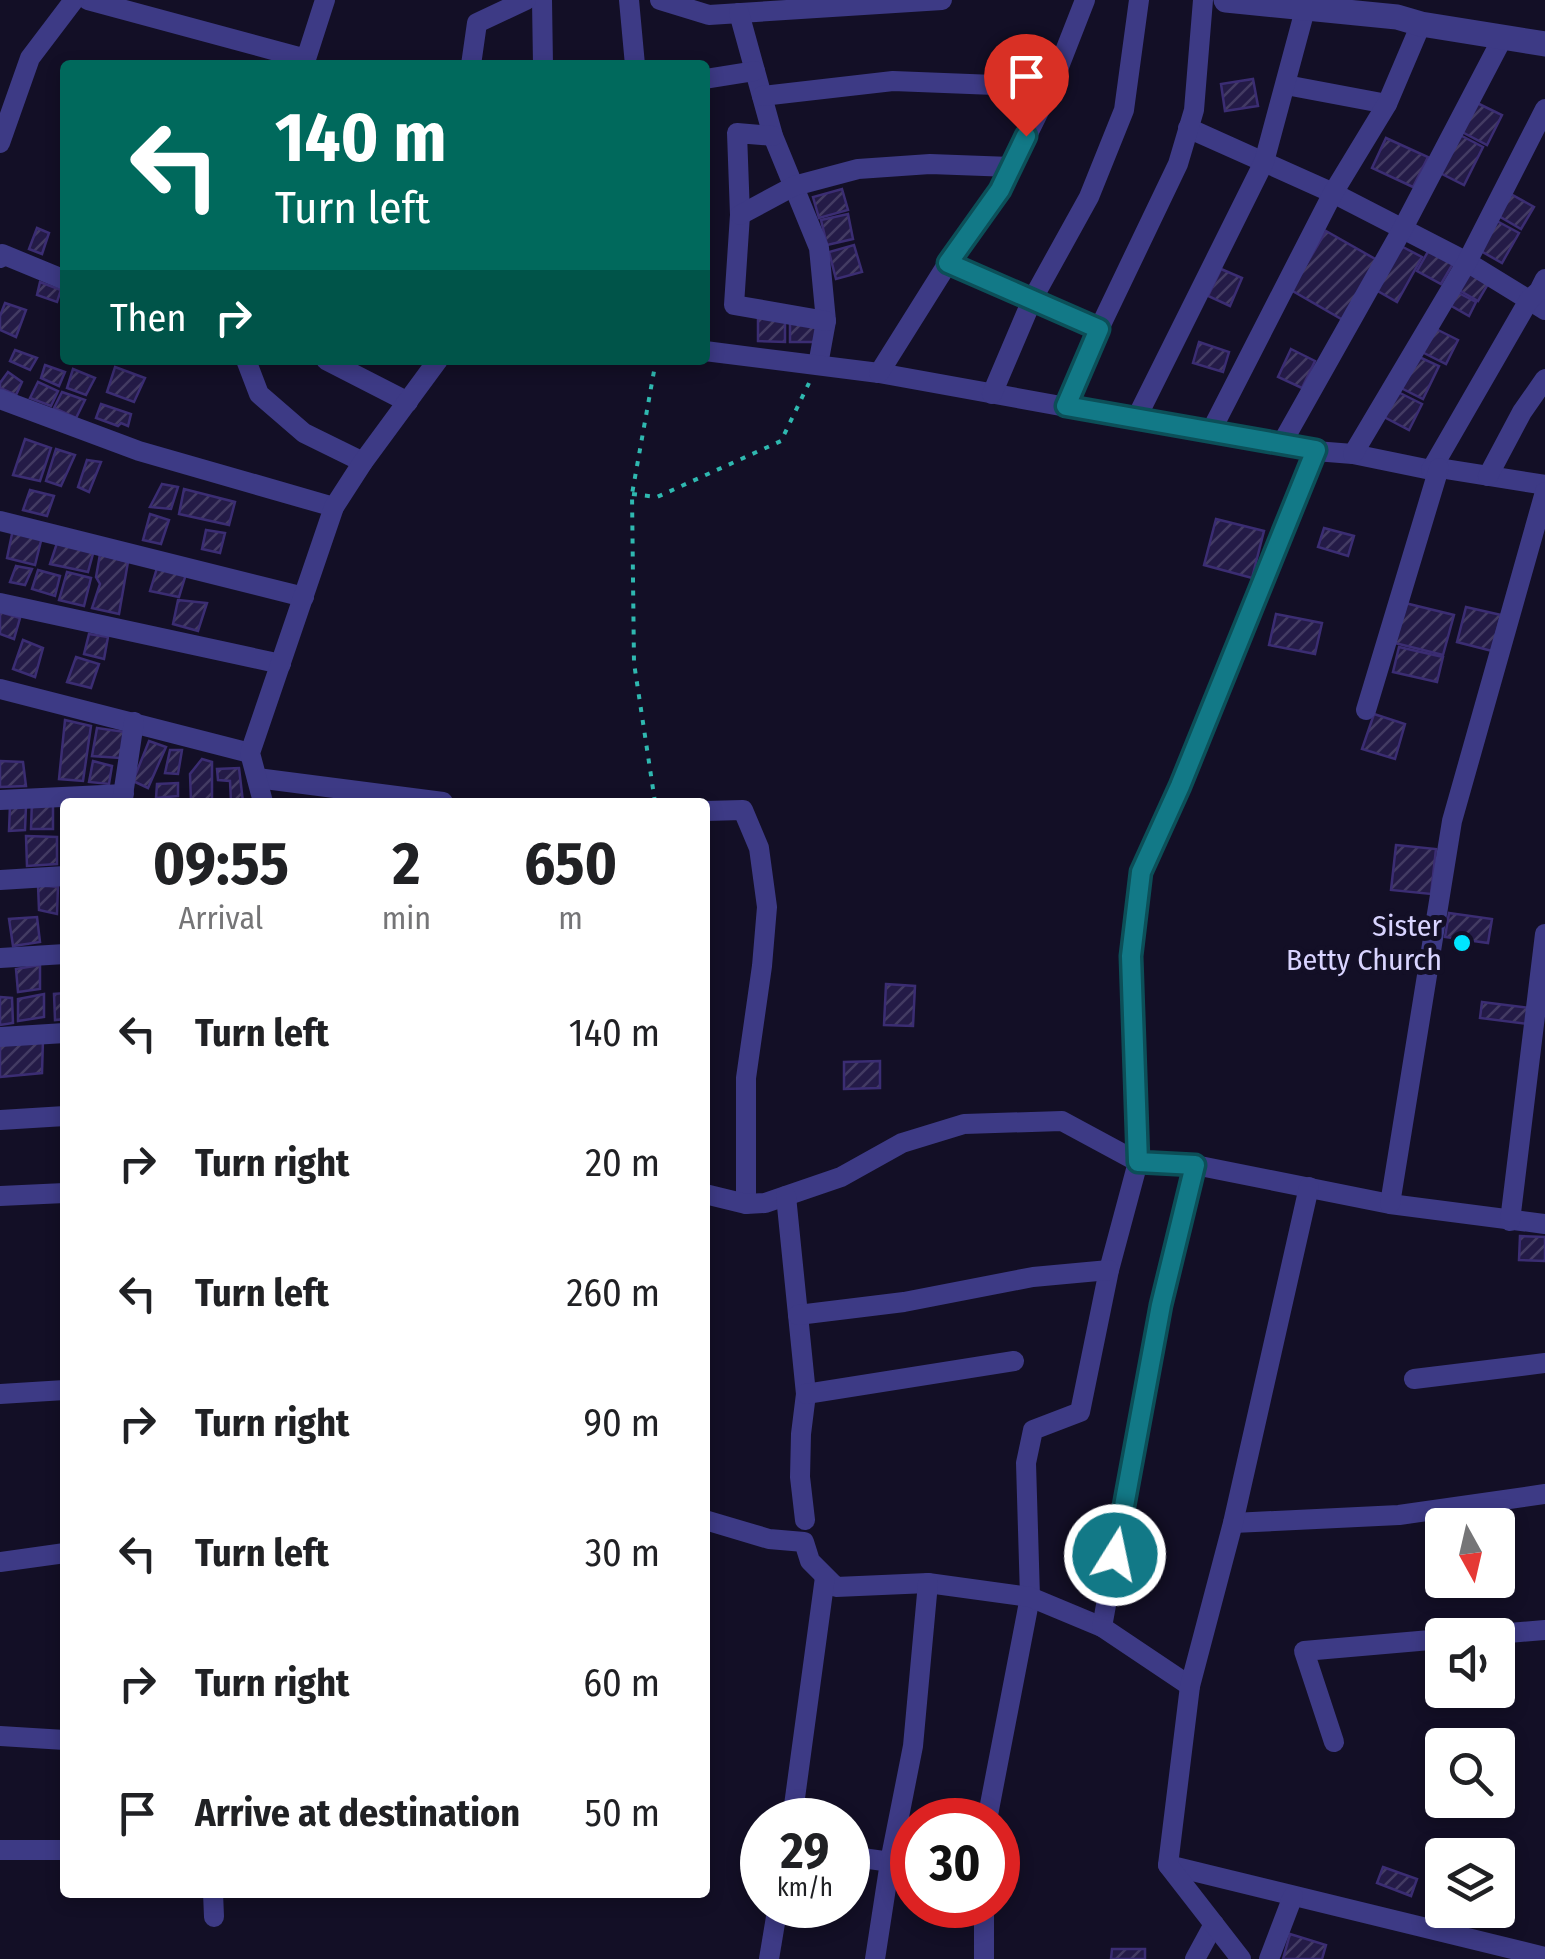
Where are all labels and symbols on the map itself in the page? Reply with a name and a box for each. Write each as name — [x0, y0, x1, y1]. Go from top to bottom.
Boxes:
pin — [984, 34, 1069, 137]
place label: Sister Betty Church — [1286, 908, 1443, 978]
marker: Sister Betty Church — [1451, 932, 1473, 954]
position arrow — [1063, 1503, 1167, 1607]
north arrow — [1425, 1508, 1515, 1598]
speed limit sign: 30 — [890, 1798, 1020, 1928]

